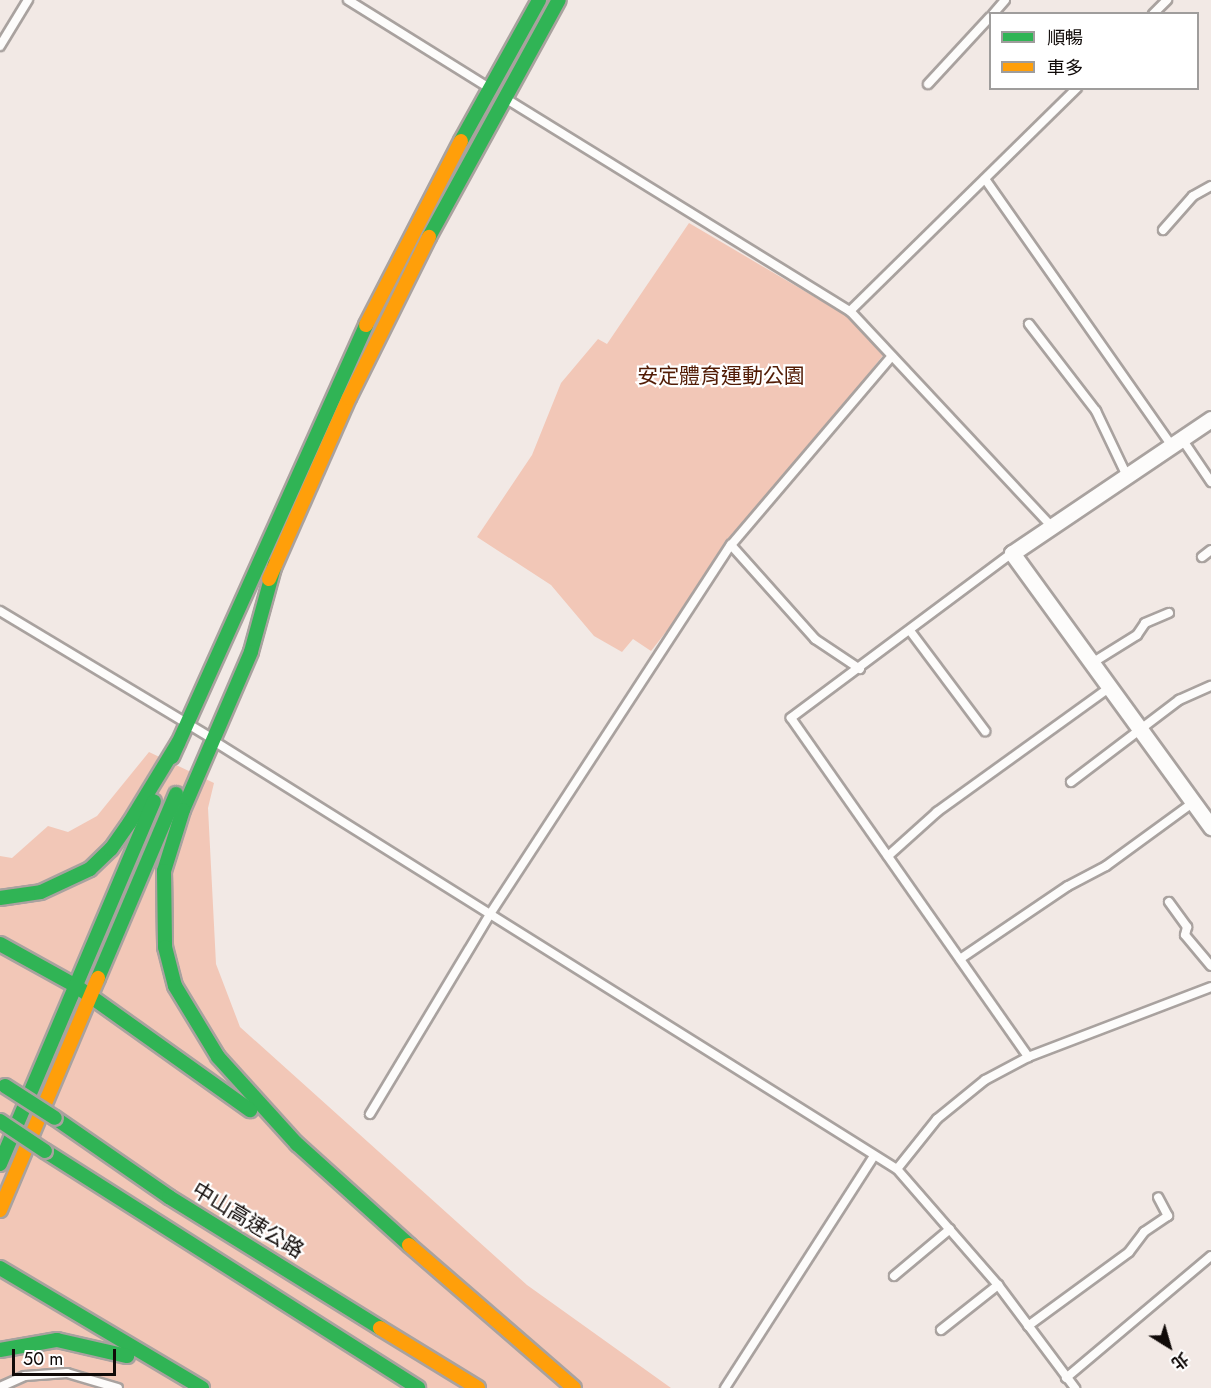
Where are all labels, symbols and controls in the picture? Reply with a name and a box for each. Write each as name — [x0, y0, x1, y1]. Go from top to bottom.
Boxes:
legend — [989, 12, 1199, 90]
text: 順暢 — [1047, 25, 1083, 51]
text: 車多 — [1047, 55, 1083, 81]
park label: 安定體育運動公園 — [637, 363, 805, 389]
street label: 中山高速公路 — [188, 1177, 308, 1263]
north arrow — [1139, 1316, 1199, 1376]
scale bar — [15, 1337, 118, 1375]
text: 50 m — [23, 1346, 63, 1372]
text: 北 — [1167, 1347, 1193, 1375]

